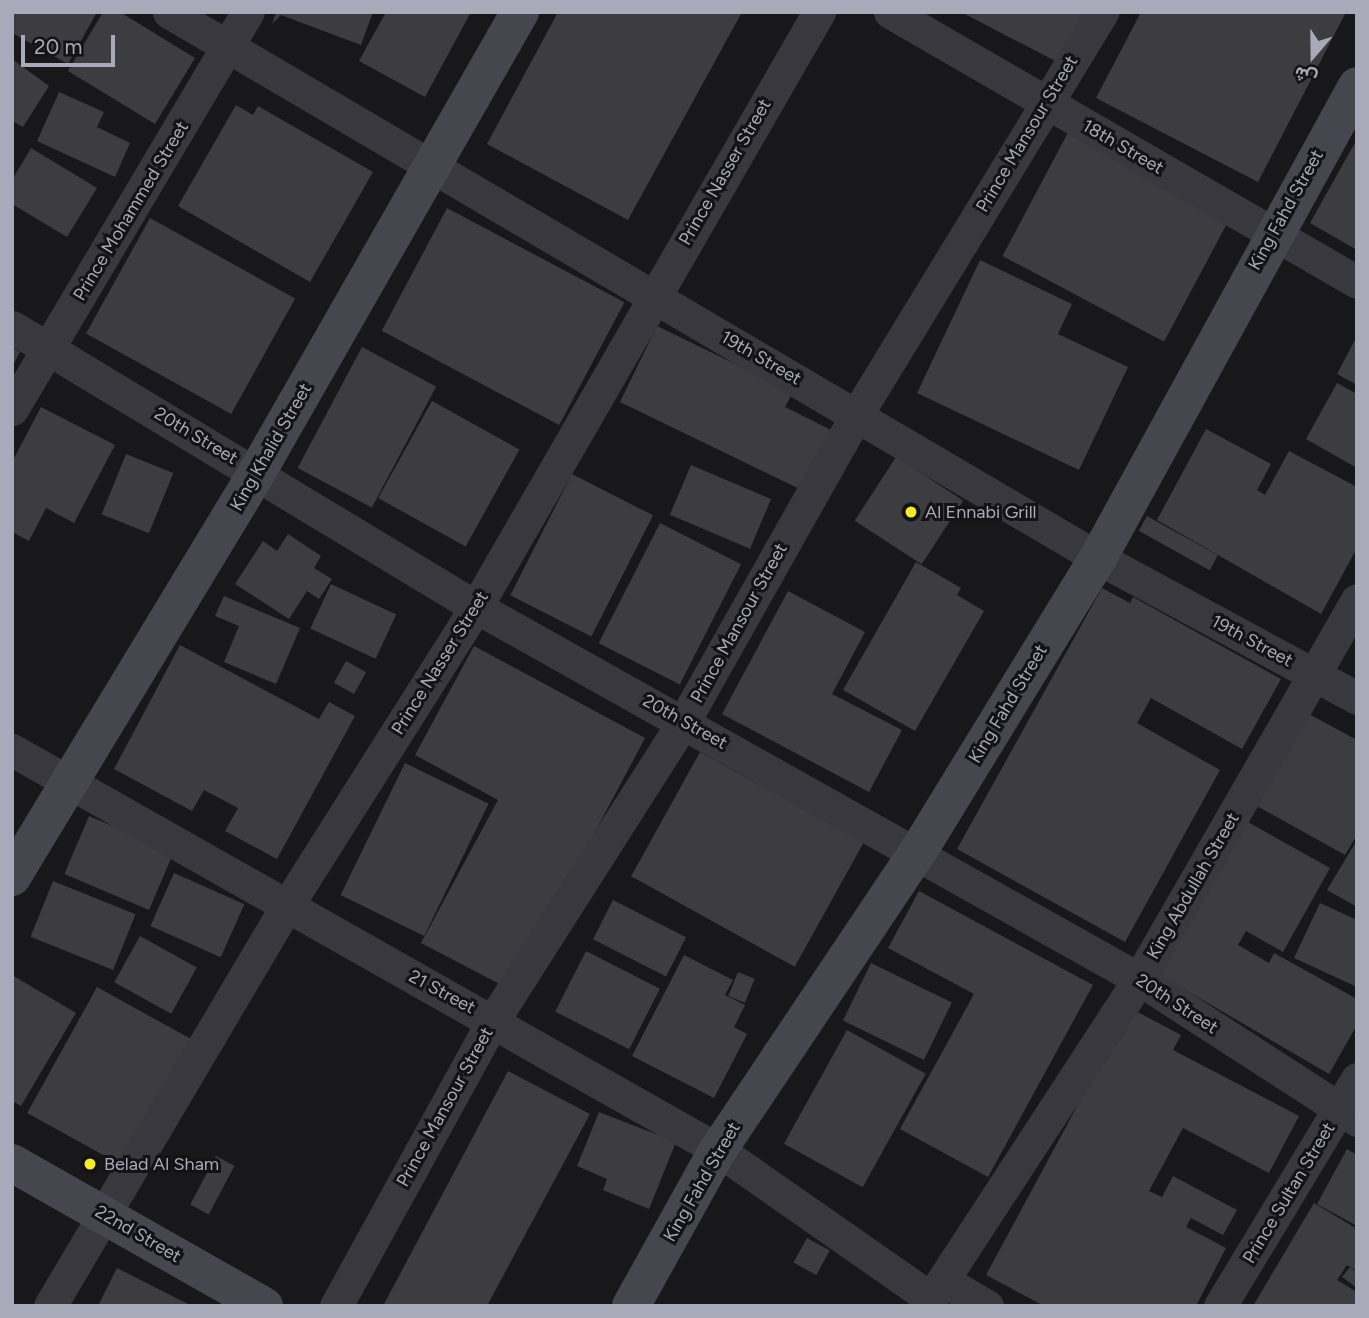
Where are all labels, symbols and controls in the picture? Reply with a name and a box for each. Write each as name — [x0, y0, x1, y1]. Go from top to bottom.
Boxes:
scale bar — [24, 21, 119, 65]
north arrow — [1278, 21, 1348, 91]
text: 20 m — [34, 34, 82, 59]
street label: Prince Mansour Street — [972, 52, 1082, 216]
text: ش — [1291, 61, 1320, 91]
street label: Prince Nasser Street — [674, 95, 776, 249]
street label: 18th Street — [1079, 115, 1167, 179]
street label: Prince Mohammed Street — [69, 117, 193, 305]
street label: King Fahd Street — [1244, 146, 1328, 274]
street label: 19th Street — [717, 326, 805, 390]
street label: King Khalid Street — [226, 379, 316, 515]
street label: 20th Street — [150, 403, 242, 469]
place label: Al Ennabi Grill — [925, 501, 1037, 523]
marker: Al Ennabi Grill — [903, 504, 919, 520]
street label: Prince Mansour Street — [686, 540, 792, 706]
street label: Prince Nasser Street — [387, 587, 493, 739]
street label: 19th Street — [1207, 610, 1297, 672]
street label: King Fahd Street — [964, 641, 1052, 767]
street label: 20th Street — [639, 690, 731, 754]
street label: King Abdullah Street — [1142, 809, 1244, 963]
street label: 21 Street — [405, 965, 479, 1019]
street label: 20th Street — [1132, 970, 1222, 1038]
street label: Prince Mansour Street — [392, 1024, 498, 1190]
street label: King Fahd Street — [659, 1118, 745, 1246]
street label: Prince Sultan Street — [1238, 1119, 1340, 1267]
place label: Belad Al Sham — [104, 1153, 219, 1175]
marker: Belad Al Sham — [82, 1156, 98, 1172]
street label: 22nd Street — [91, 1201, 185, 1267]

